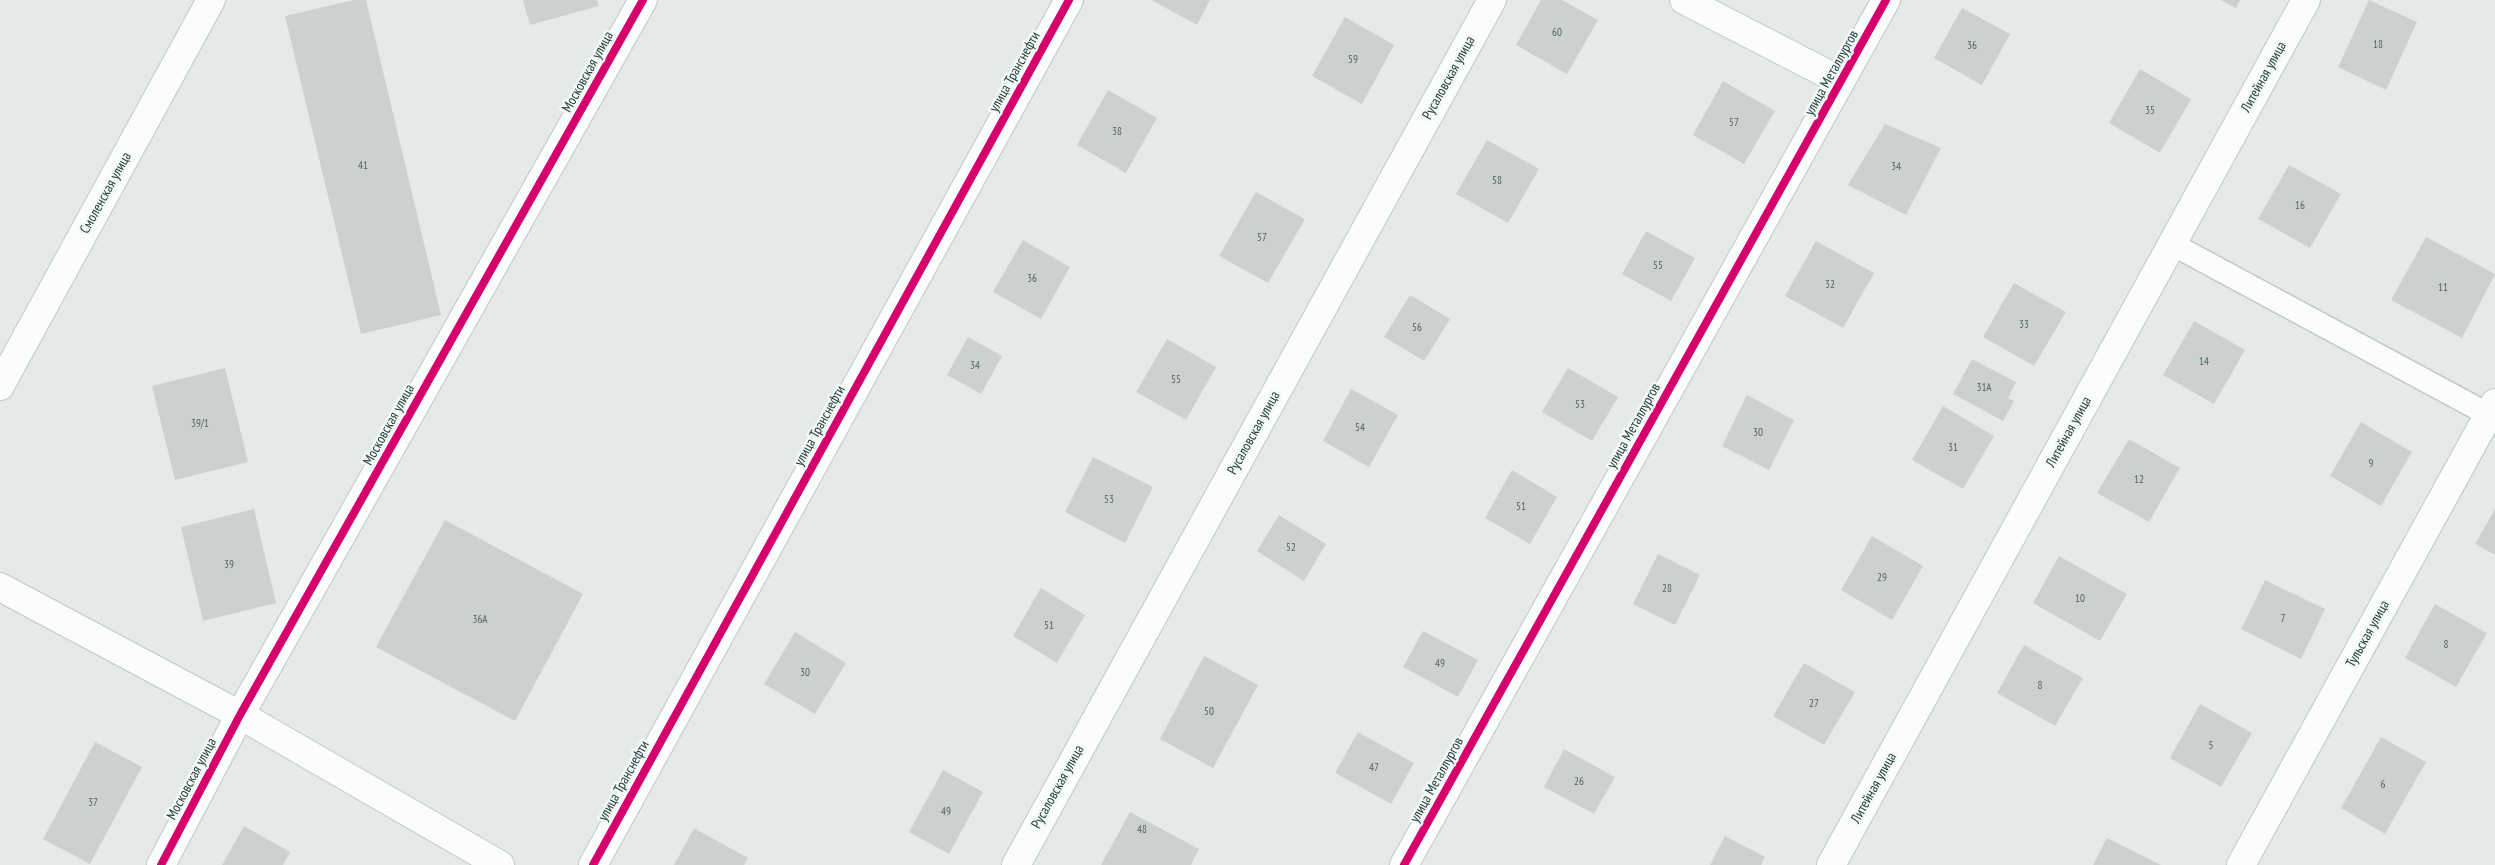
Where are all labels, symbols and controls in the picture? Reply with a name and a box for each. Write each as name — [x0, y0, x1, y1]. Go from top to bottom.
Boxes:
house number: 60 — [1552, 26, 1562, 40]
street label: улица Металлургов — [1802, 27, 1862, 119]
street label: Московская улица — [559, 29, 617, 115]
street label: улица Транснефти — [986, 29, 1044, 115]
street label: Русаловская улица — [1419, 33, 1479, 123]
house number: 18 — [2373, 38, 2383, 52]
house number: 36 — [1967, 39, 1977, 53]
street label: Литейная улица — [2238, 39, 2290, 115]
house number: 59 — [1348, 53, 1358, 67]
house number: 35 — [2145, 104, 2155, 118]
house number: 57 — [1729, 116, 1739, 130]
house number: 38 — [1112, 125, 1122, 139]
street label: Смоленская улица — [77, 149, 135, 237]
house number: 41 — [358, 159, 368, 173]
house number: 34 — [1891, 160, 1901, 174]
house number: 58 — [1492, 174, 1502, 188]
house number: 16 — [2295, 199, 2305, 213]
house number: 57 — [1257, 231, 1267, 245]
house number: 55 — [1653, 259, 1663, 273]
house number: 36 — [1027, 272, 1037, 286]
house number: 32 — [1825, 278, 1835, 292]
house number: 11 — [2438, 281, 2448, 295]
house number: 33 — [2019, 318, 2029, 332]
house number: 56 — [1412, 321, 1422, 335]
house number: 14 — [2199, 355, 2209, 369]
house number: 34 — [970, 359, 980, 373]
house number: 55 — [1171, 373, 1181, 387]
street label: улица Металлургов — [1604, 380, 1664, 472]
house number: 31А — [1976, 381, 1992, 395]
street label: Московская улица — [360, 382, 418, 468]
street label: улица Транснефти — [791, 383, 849, 469]
street label: Русаловская улица — [1224, 388, 1284, 478]
street label: Литейная улица — [2043, 394, 2095, 470]
house number: 53 — [1575, 398, 1585, 412]
house number: 39/1 — [191, 417, 209, 431]
house number: 54 — [1355, 421, 1365, 435]
house number: 30 — [1753, 426, 1763, 440]
house number: 31 — [1948, 441, 1958, 455]
house number: 9 — [2369, 457, 2373, 471]
house number: 12 — [2134, 473, 2144, 487]
house number: 53 — [1104, 493, 1114, 507]
house number: 51 — [1516, 500, 1526, 514]
house number: 52 — [1286, 541, 1296, 555]
house number: 39 — [224, 558, 234, 572]
house number: 29 — [1877, 571, 1887, 585]
house number: 28 — [1662, 582, 1672, 596]
house number: 10 — [2075, 592, 2085, 606]
street label: Тульская улица — [2343, 598, 2393, 670]
house number: 7 — [2281, 612, 2285, 626]
house number: 36А — [472, 613, 488, 627]
house number: 51 — [1044, 619, 1054, 633]
house number: 8 — [2444, 638, 2448, 652]
house number: 49 — [1435, 657, 1445, 671]
house number: 30 — [800, 666, 810, 680]
house number: 8 — [2038, 679, 2042, 693]
house number: 27 — [1809, 697, 1819, 711]
house number: 50 — [1204, 705, 1214, 719]
street label: улица Металлургов — [1407, 734, 1467, 826]
street label: Московская улица — [163, 735, 221, 823]
street label: улица Транснефти — [595, 738, 653, 824]
house number: 5 — [2209, 739, 2213, 753]
street label: Русаловская улица — [1028, 742, 1088, 832]
street label: Литейная улица — [1848, 750, 1900, 826]
house number: 47 — [1369, 761, 1379, 775]
house number: 26 — [1574, 775, 1584, 789]
house number: 6 — [2381, 778, 2385, 792]
house number: 37 — [88, 796, 98, 810]
house number: 49 — [941, 805, 951, 819]
house number: 48 — [1137, 823, 1147, 837]

